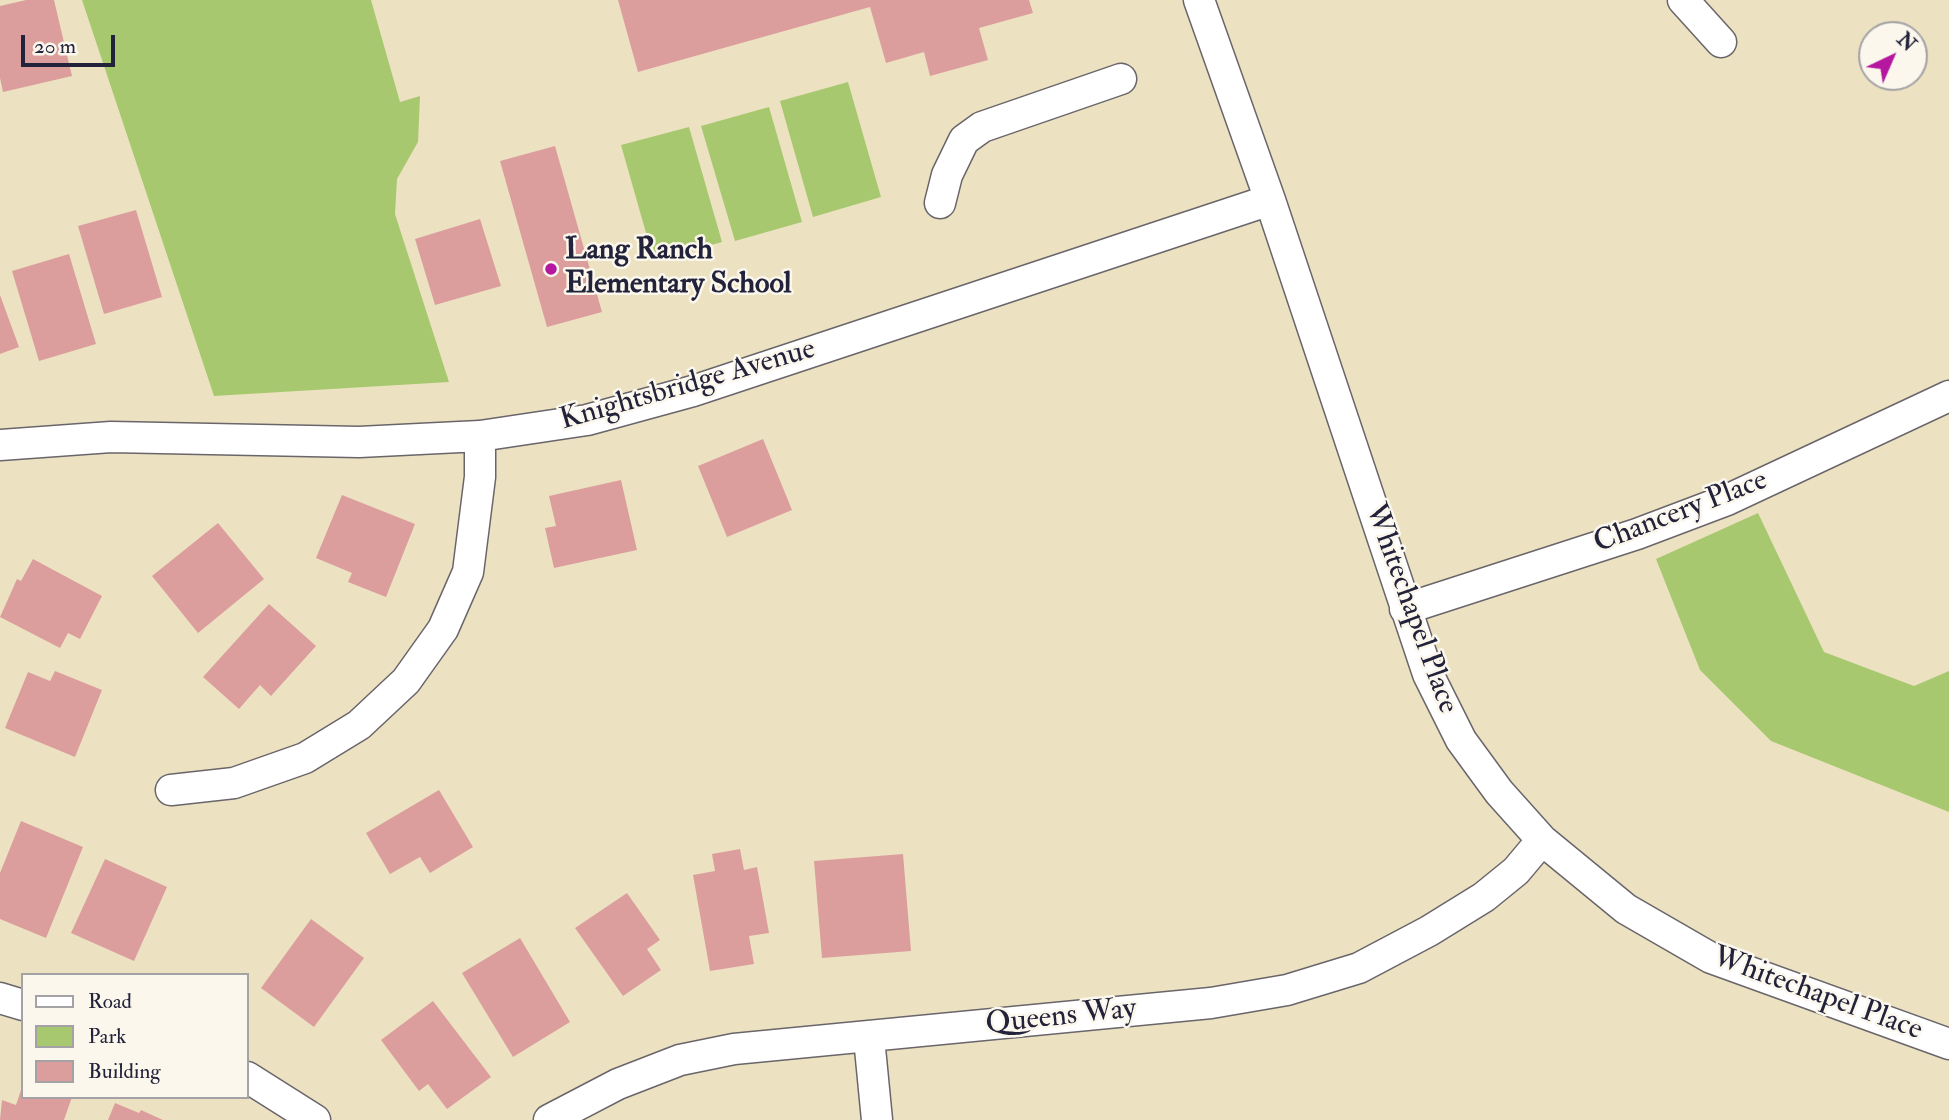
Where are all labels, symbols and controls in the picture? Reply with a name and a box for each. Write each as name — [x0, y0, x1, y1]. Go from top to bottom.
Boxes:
scale bar — [24, 21, 119, 65]
north arrow — [1858, 21, 1928, 91]
text: N — [1892, 28, 1921, 57]
text: 20 m — [34, 33, 76, 60]
place label: Lang Ranch Elementary School — [565, 234, 791, 304]
marker: Lang Ranch Elementary School — [543, 261, 559, 277]
street label: Knightsbridge Avenue — [556, 332, 820, 440]
street label: Chancery Place — [1589, 463, 1773, 563]
street label: Whitechapel Place — [1355, 499, 1465, 719]
street label: Whitechapel Place — [1707, 940, 1927, 1050]
legend — [21, 973, 248, 1099]
text: Road — [88, 988, 132, 1015]
street label: Queens Way — [984, 992, 1138, 1044]
text: Park — [88, 1023, 126, 1050]
text: Building — [88, 1058, 161, 1085]

